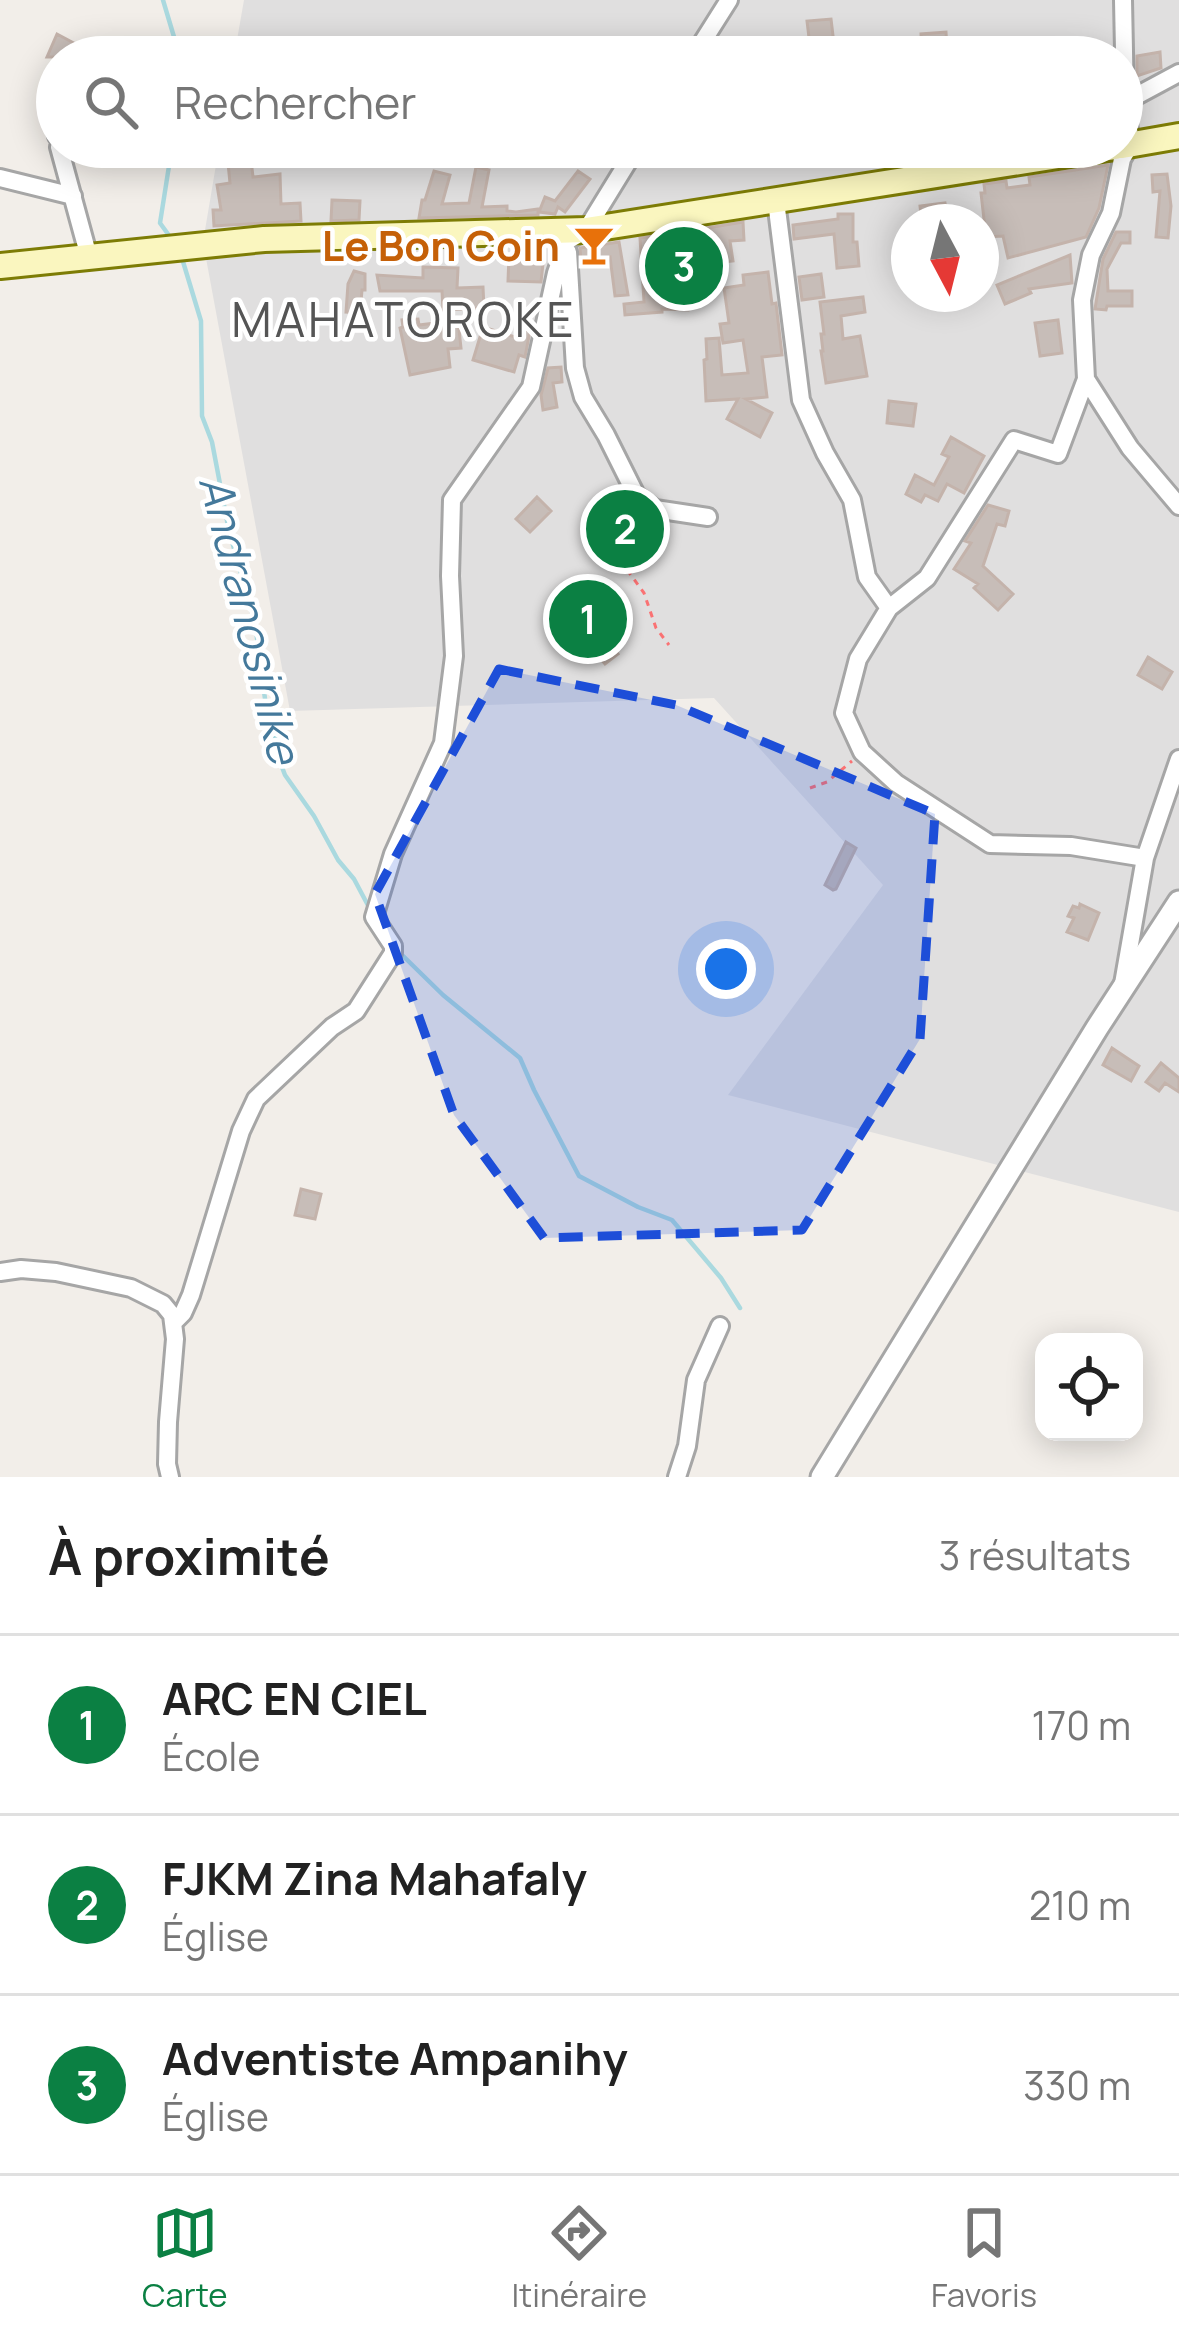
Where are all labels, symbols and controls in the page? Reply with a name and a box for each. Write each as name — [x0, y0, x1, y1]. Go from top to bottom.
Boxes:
search box — [36, 36, 1143, 168]
icon: search — [78, 69, 144, 135]
text: Rechercher — [174, 71, 417, 133]
north arrow — [891, 204, 999, 312]
place label: Le Bon Coin — [322, 216, 560, 274]
pin: 3 — [645, 221, 723, 311]
bar icon: Le Bon Coin — [571, 222, 617, 268]
district label: MAHATOROKE — [231, 286, 577, 351]
water label: Andranosinike — [185, 469, 317, 772]
pin: 2 — [586, 484, 664, 574]
pin: 1 — [549, 574, 627, 664]
your location — [696, 939, 756, 999]
map controls — [1035, 1333, 1143, 1441]
button: locate — [1035, 1333, 1143, 1441]
text: À proximité — [48, 1521, 330, 1590]
text: 3 résultats — [939, 1528, 1131, 1582]
text: ARC EN CIEL — [162, 1667, 427, 1729]
text: 1 — [78, 1698, 96, 1752]
text: 170 m — [1032, 1698, 1131, 1752]
text: École — [162, 1729, 260, 1783]
text: FJKM Zina Mahafaly — [162, 1847, 587, 1909]
text: 2 — [75, 1878, 99, 1932]
text: 210 m — [1029, 1878, 1131, 1932]
text: Église — [162, 1909, 269, 1963]
text: Adventiste Ampanihy — [162, 2027, 628, 2089]
text: 3 — [76, 2058, 98, 2112]
text: 330 m — [1023, 2058, 1131, 2112]
text: Église — [162, 2089, 269, 2143]
tab: Carte — [142, 2200, 228, 2317]
tab: Itinéraire — [511, 2200, 647, 2317]
tab: Favoris — [931, 2200, 1037, 2317]

